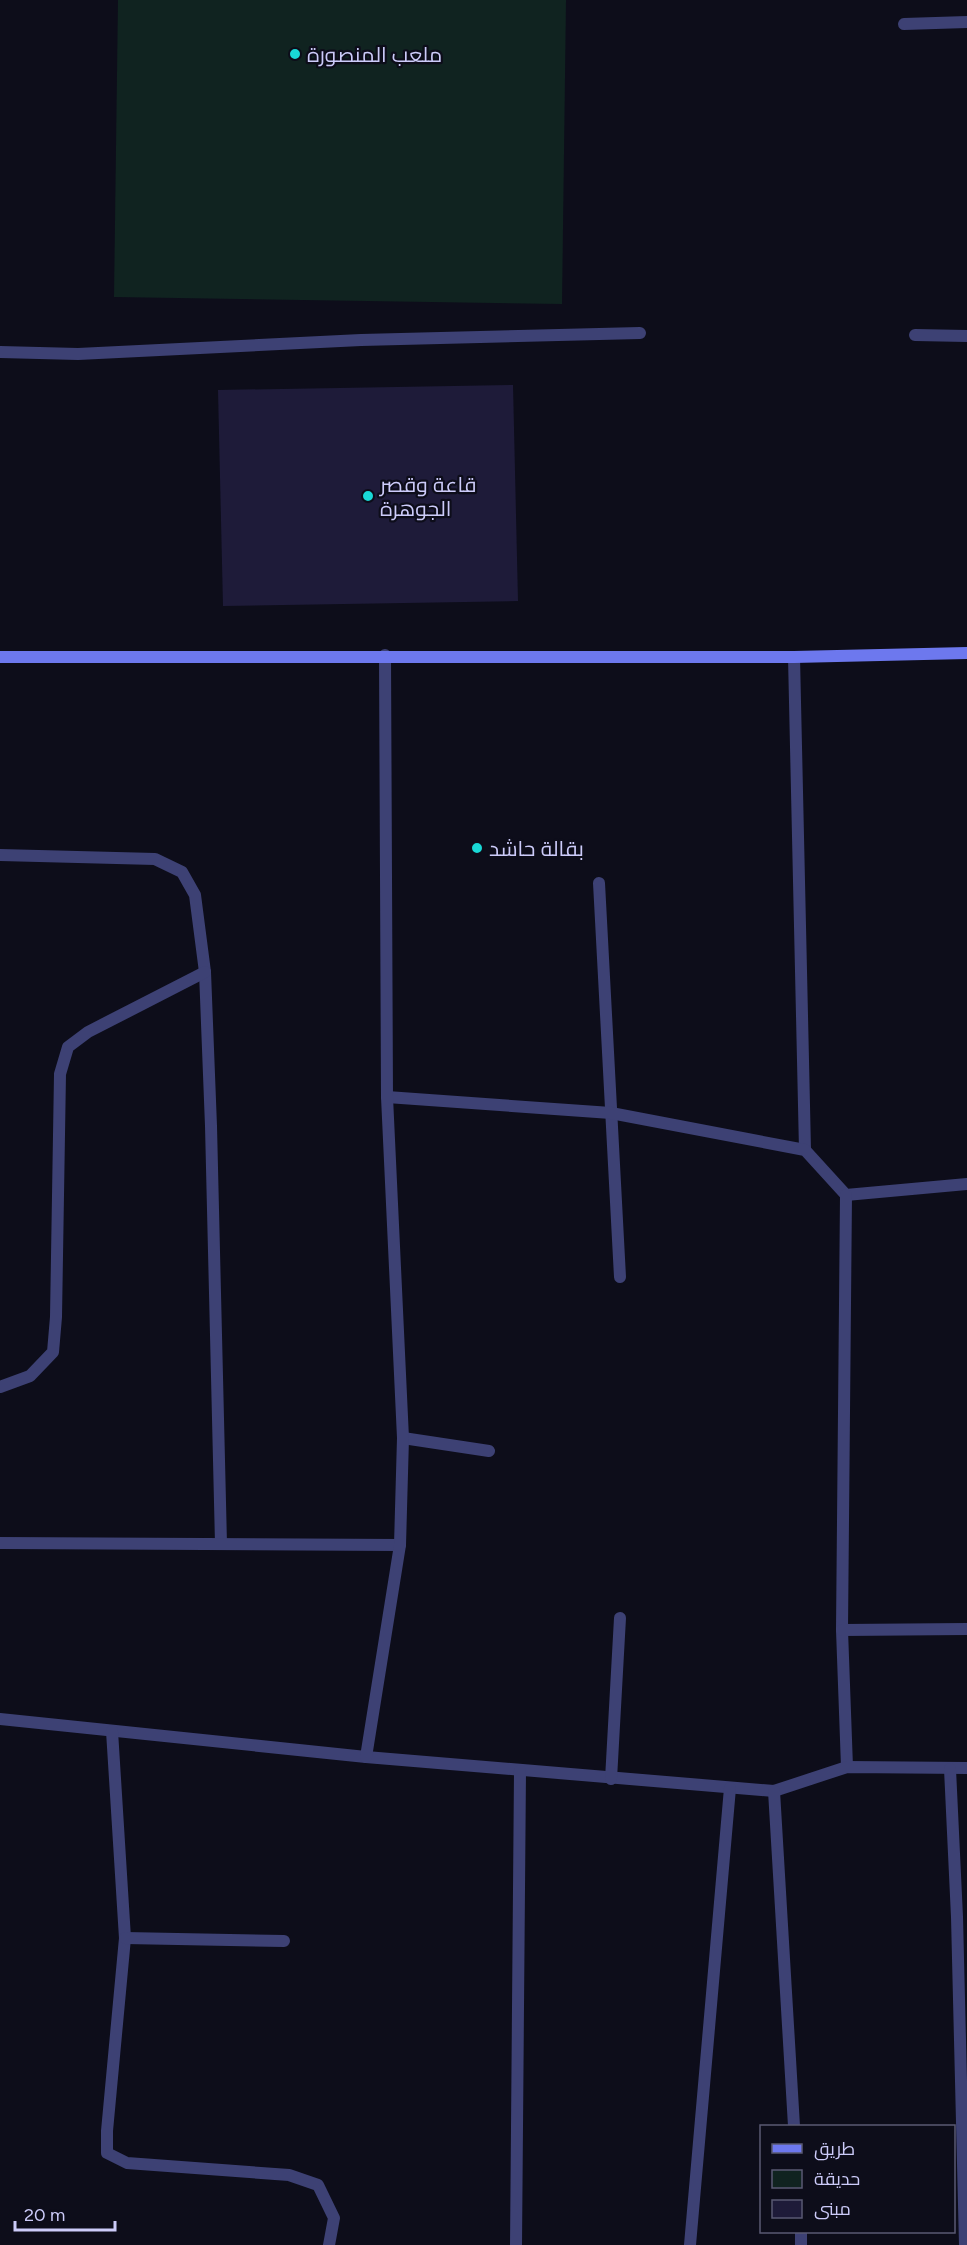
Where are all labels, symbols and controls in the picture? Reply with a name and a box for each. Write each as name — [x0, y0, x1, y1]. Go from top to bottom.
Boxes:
place label: ملعب المنصورة — [307, 42, 442, 67]
marker: ملعب المنصورة — [288, 47, 302, 61]
place label: قاعة وقصر الجوهرة — [379, 472, 476, 521]
marker: قاعة وقصر الجوهرة — [361, 489, 375, 503]
place label: بقالة حاشد — [489, 836, 584, 861]
marker: بقالة حاشد — [470, 841, 484, 855]
legend — [760, 2125, 955, 2233]
text: طريق — [814, 2138, 855, 2161]
text: حديقة — [814, 2168, 860, 2190]
scale bar — [15, 2194, 116, 2232]
text: مبنى — [814, 2198, 851, 2220]
text: 20 m — [24, 2204, 65, 2226]

